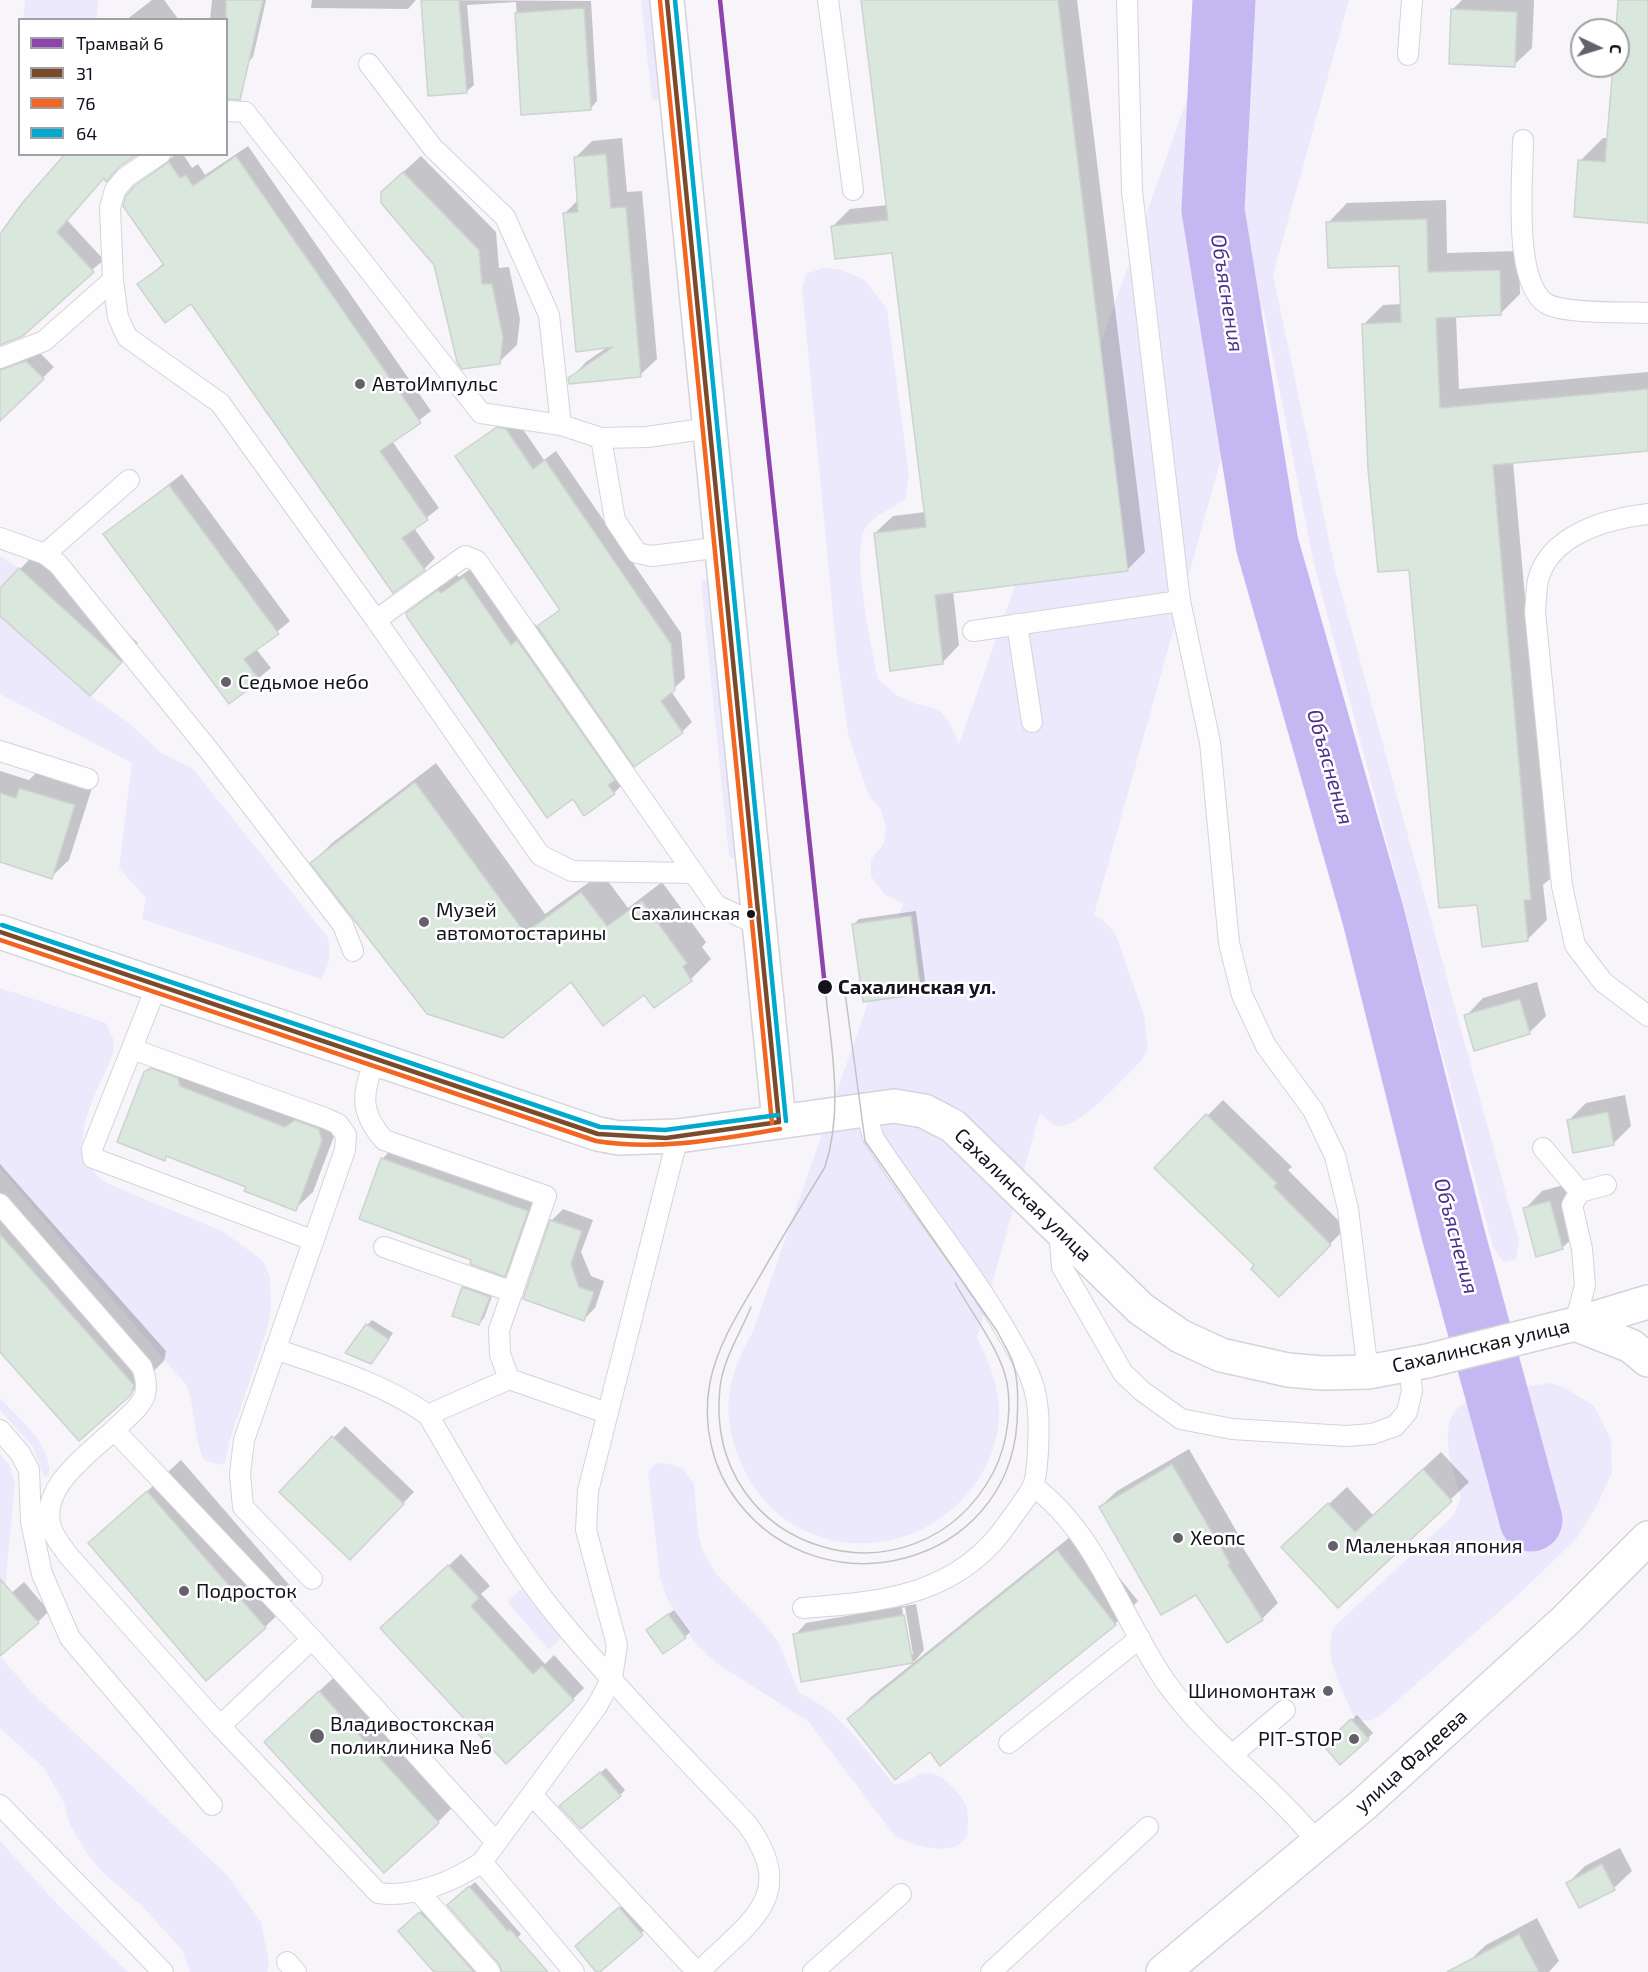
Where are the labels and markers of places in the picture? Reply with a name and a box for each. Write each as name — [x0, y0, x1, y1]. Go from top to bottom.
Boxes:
place label: АвтоИмпульс — [372, 372, 498, 396]
marker: АвтоИмпульс — [353, 377, 367, 391]
place label: Седьмое небо — [238, 670, 369, 694]
marker: Седьмое небо — [219, 675, 233, 689]
place label: Музей автомотостарины — [436, 898, 606, 945]
place label: Сахалинская — [631, 903, 740, 925]
marker: Сахалинская — [745, 908, 757, 920]
marker: Музей автомотостарины — [417, 915, 431, 929]
place label: Сахалинская ул. — [838, 975, 996, 999]
marker: Сахалинская ул. — [816, 978, 834, 996]
place label: Хеопс — [1190, 1526, 1246, 1550]
marker: Хеопс — [1171, 1531, 1185, 1545]
place label: Маленькая япония — [1345, 1534, 1523, 1558]
marker: Маленькая япония — [1326, 1539, 1340, 1553]
place label: Подросток — [196, 1579, 297, 1603]
marker: Подросток — [177, 1584, 191, 1598]
place label: Шиномонтаж — [1188, 1679, 1316, 1703]
marker: Шиномонтаж — [1321, 1684, 1335, 1698]
place label: Владивостокская поликлиника №6 — [330, 1712, 495, 1759]
marker: Владивостокская поликлиника №6 — [308, 1727, 326, 1745]
place label: PIT-STOP — [1258, 1727, 1342, 1751]
marker: PIT-STOP — [1347, 1732, 1361, 1746]

